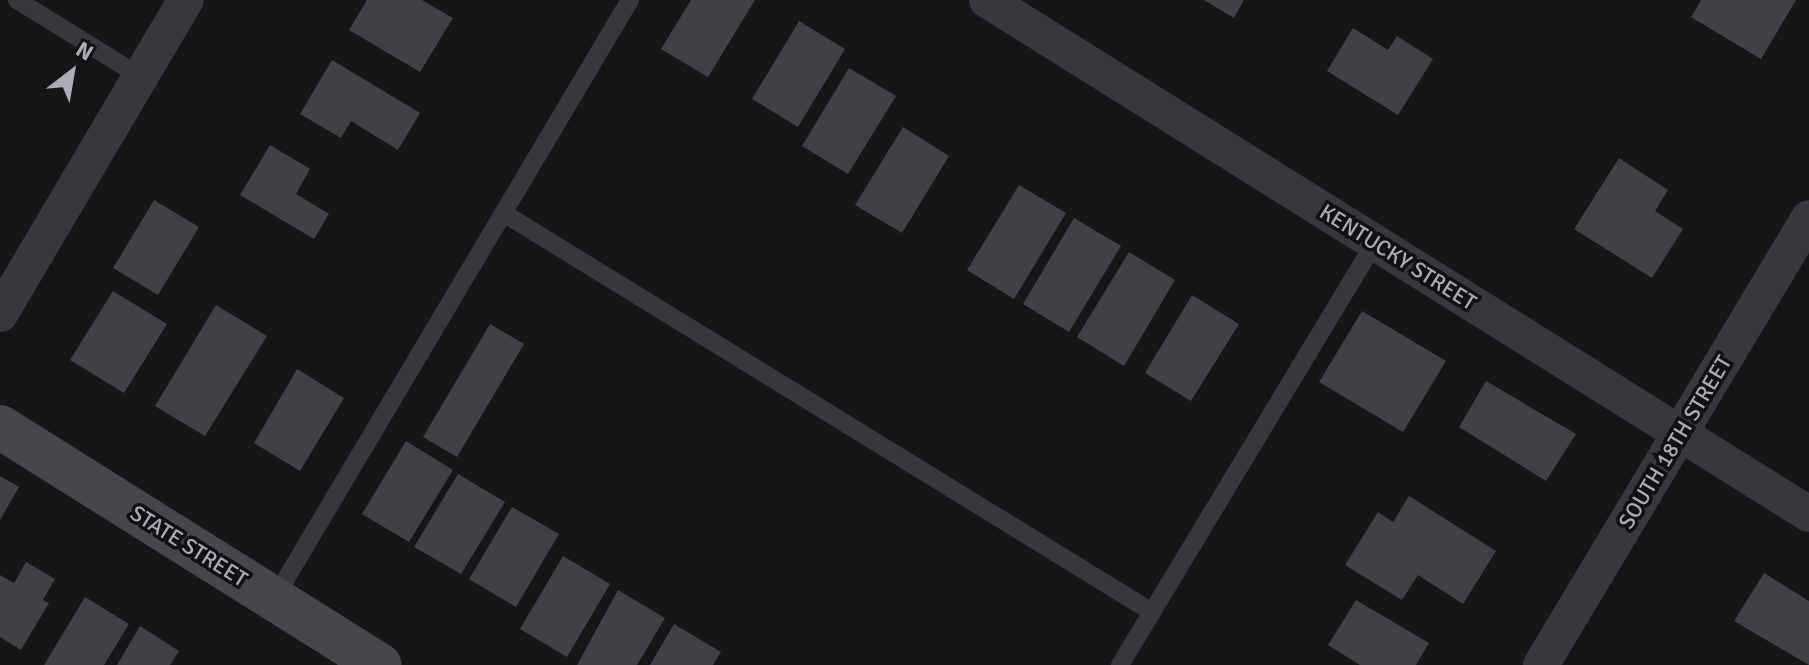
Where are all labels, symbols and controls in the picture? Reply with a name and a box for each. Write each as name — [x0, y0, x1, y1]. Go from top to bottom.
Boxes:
north arrow — [32, 32, 112, 112]
text: N — [71, 35, 98, 67]
street label: KENTUCKY STREET — [1315, 198, 1481, 316]
street label: SOUTH 18TH STREET — [1613, 351, 1737, 533]
street label: STATE STREET — [126, 500, 252, 592]

